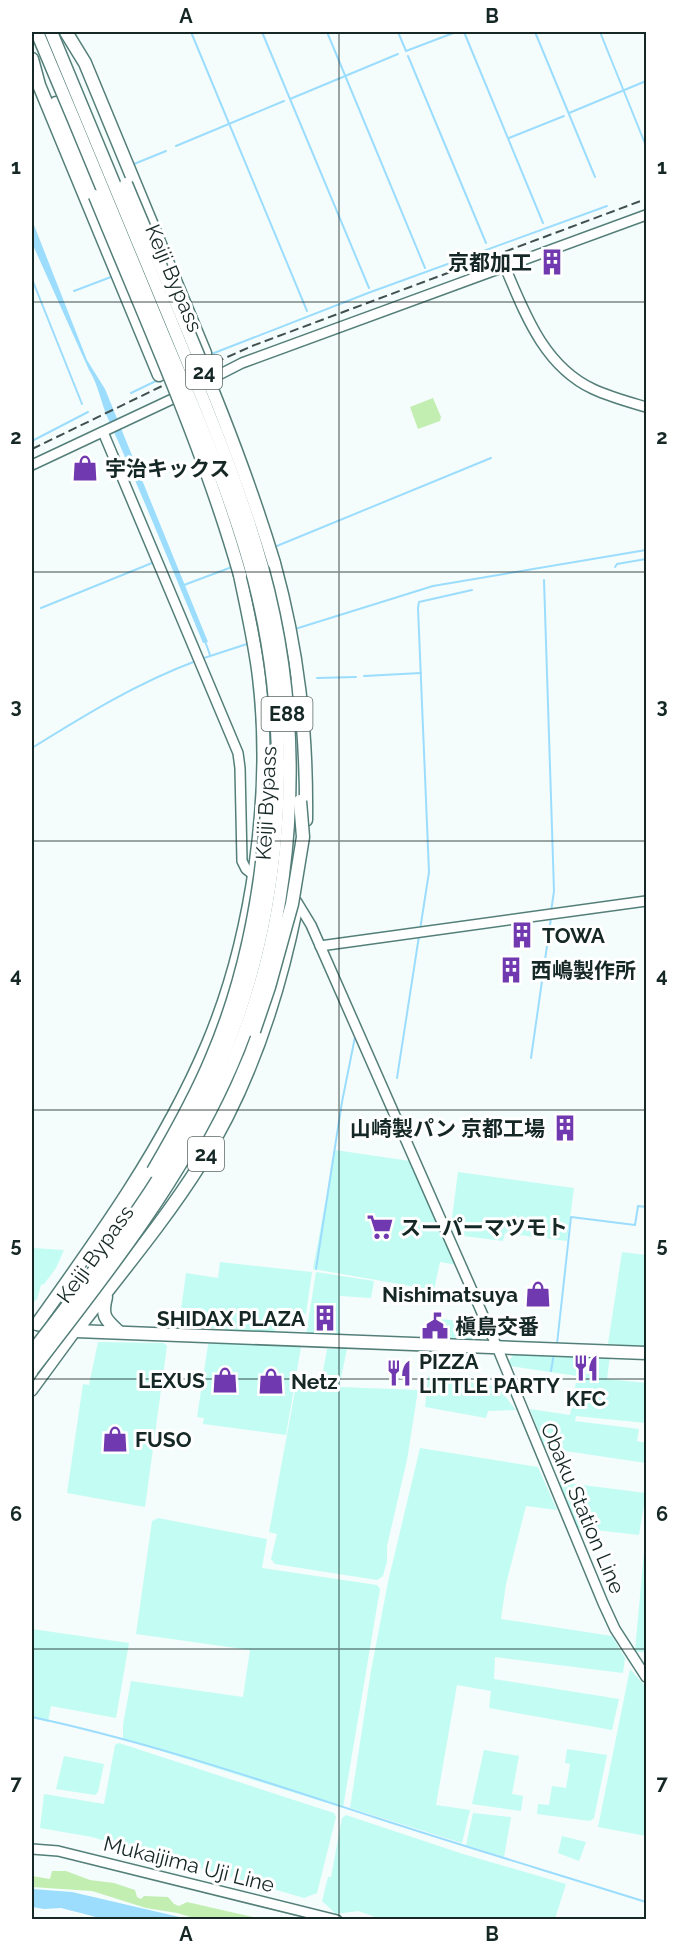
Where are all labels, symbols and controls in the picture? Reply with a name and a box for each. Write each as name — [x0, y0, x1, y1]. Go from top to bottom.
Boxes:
text: A — [179, 4, 193, 28]
text: B — [485, 4, 499, 28]
text: 1 — [11, 155, 21, 179]
text: 1 — [657, 155, 667, 179]
street label: Keiji Bypass — [140, 220, 208, 336]
building icon: 京都加工 — [537, 247, 567, 277]
place label: 京都加工 — [448, 250, 532, 275]
road number: 24 — [186, 355, 222, 389]
text: 2 — [10, 425, 22, 449]
text: 2 — [656, 425, 668, 449]
shop icon: 宇治キックス — [70, 453, 100, 483]
place label: 宇治キックス — [105, 456, 230, 481]
text: 3 — [10, 694, 22, 718]
text: 3 — [656, 694, 668, 718]
road number: E88 — [262, 697, 312, 731]
street label: Keiji Bypass — [251, 745, 281, 861]
building icon: TOWA — [507, 920, 537, 950]
place label: TOWA — [542, 923, 606, 948]
building icon: 西嶋製作所 — [496, 955, 526, 985]
place label: 西嶋製作所 — [531, 958, 636, 983]
text: 4 — [10, 963, 22, 987]
text: 4 — [656, 963, 668, 987]
building icon: 山崎製パン 京都工場 — [550, 1113, 580, 1143]
place label: 山崎製パン 京都工場 — [350, 1116, 545, 1141]
road number: 24 — [188, 1137, 224, 1171]
street label: Keiji Bypass — [51, 1200, 139, 1308]
supermarket icon: スーパーマツモト — [365, 1212, 395, 1242]
place label: スーパーマツモト — [400, 1215, 568, 1240]
text: 5 — [10, 1233, 22, 1257]
text: 5 — [656, 1233, 668, 1257]
shop icon: Nishimatsuya — [523, 1279, 553, 1309]
place label: Nishimatsuya — [382, 1282, 518, 1307]
building icon: SHIDAX PLAZA — [310, 1303, 340, 1333]
place label: SHIDAX PLAZA — [157, 1306, 306, 1331]
public building icon: 槇島交番 — [420, 1311, 450, 1341]
place label: 槇島交番 — [455, 1314, 539, 1339]
place label: PIZZA LITTLE PARTY — [419, 1349, 560, 1398]
restaurant icon: KFC — [571, 1353, 601, 1383]
restaurant icon: PIZZA LITTLE PARTY — [384, 1358, 414, 1388]
shop icon: LEXUS — [210, 1365, 240, 1395]
shop icon: Netz — [256, 1366, 286, 1396]
place label: LEXUS — [138, 1368, 205, 1393]
place label: Netz — [291, 1369, 338, 1394]
place label: KFC — [566, 1386, 606, 1411]
street label: Obaku Station Line — [536, 1419, 630, 1597]
shop icon: FUSO — [100, 1424, 130, 1454]
place label: FUSO — [135, 1427, 192, 1452]
text: 6 — [10, 1502, 22, 1526]
text: 6 — [656, 1502, 668, 1526]
text: 7 — [10, 1771, 22, 1795]
text: 7 — [656, 1771, 668, 1795]
street label: Mukaijima Uji Line — [101, 1831, 277, 1897]
text: A — [179, 1922, 193, 1946]
text: B — [485, 1922, 499, 1946]

